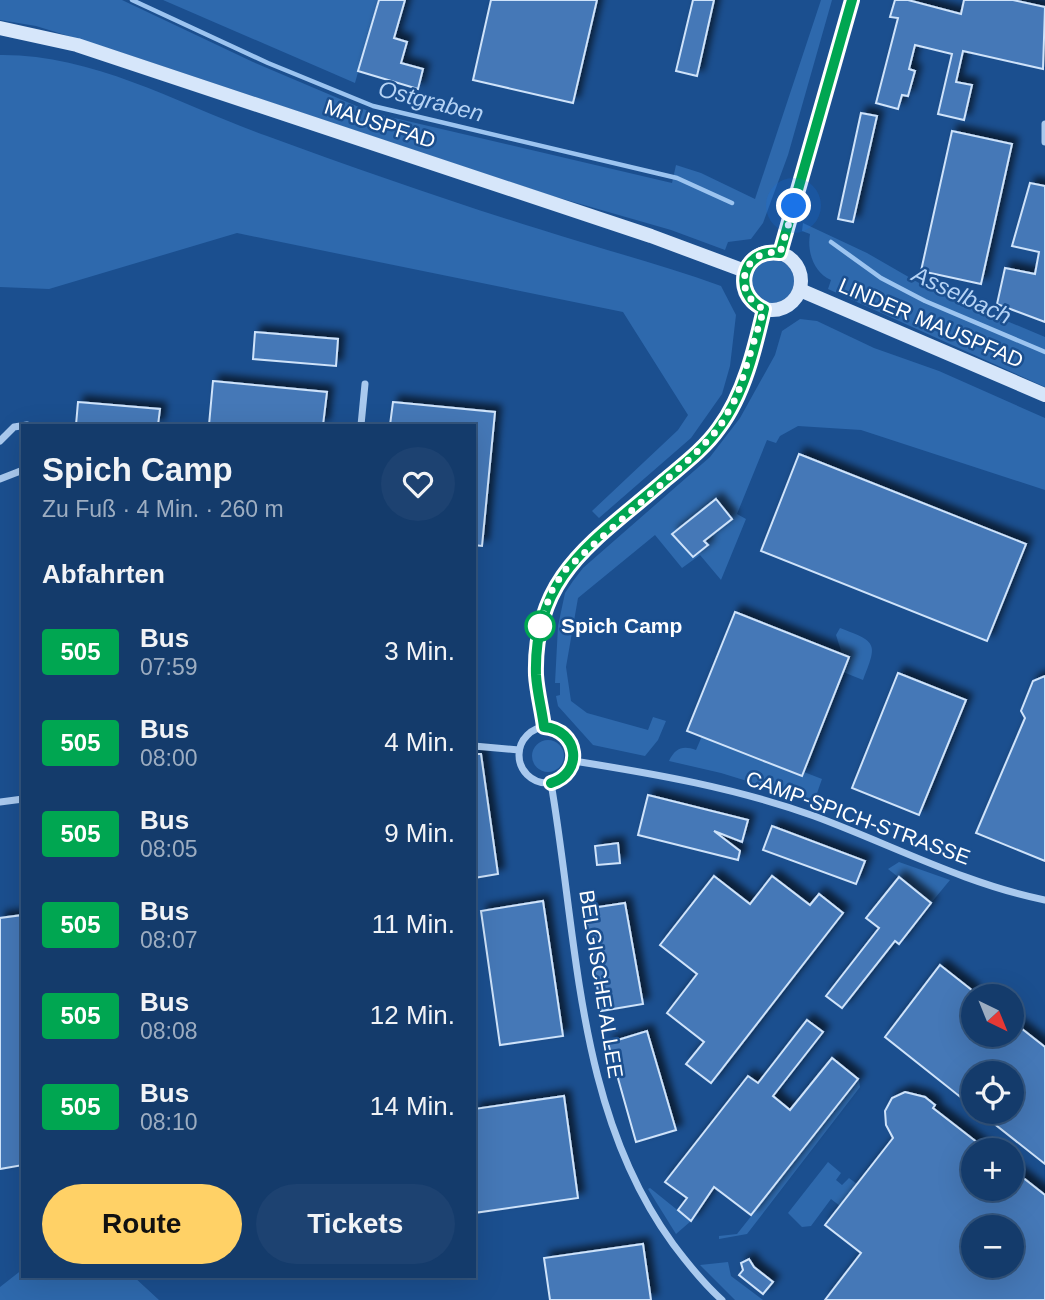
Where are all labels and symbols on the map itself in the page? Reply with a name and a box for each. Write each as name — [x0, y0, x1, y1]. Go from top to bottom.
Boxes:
water label: Ostgraben — [376, 75, 486, 127]
street label: MAUSPFAD — [322, 95, 439, 152]
your location — [776, 188, 811, 223]
water label: Asselbach — [907, 260, 1016, 329]
street label: LINDER MAUSPFAD — [835, 273, 1027, 372]
marker: Spich Camp — [525, 611, 555, 641]
place label: Spich Camp — [561, 614, 682, 637]
street label: CAMP-SPICH-STRASSE — [743, 766, 973, 869]
street label: BELGISCHE ALLEE — [575, 888, 628, 1080]
north arrow — [961, 984, 1024, 1046]

